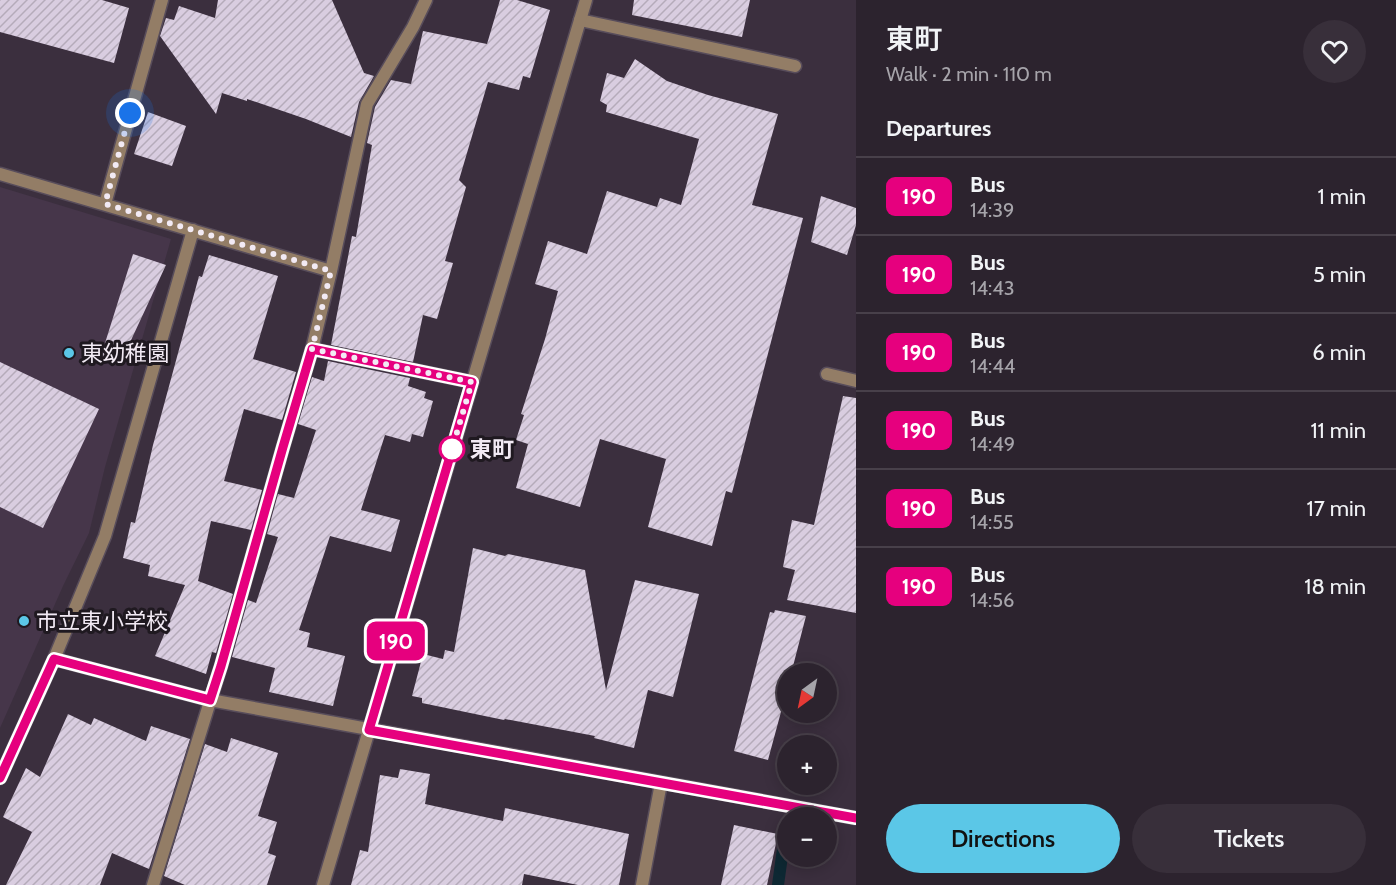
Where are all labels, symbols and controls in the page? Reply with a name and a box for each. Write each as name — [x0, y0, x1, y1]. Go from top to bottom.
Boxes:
button: heart — [1303, 20, 1366, 83]
text: 東町 — [886, 22, 942, 56]
text: Walk · 2 min · 110 m — [886, 62, 1052, 86]
your location — [115, 98, 145, 128]
text: Departures — [886, 115, 991, 142]
text: Bus — [970, 171, 1005, 198]
text: 1 min — [1318, 183, 1366, 210]
text: 190 — [902, 184, 936, 209]
text: 14:39 — [970, 198, 1014, 222]
text: Bus — [970, 249, 1005, 276]
text: 5 min — [1313, 261, 1366, 288]
text: 190 — [902, 262, 936, 287]
text: 14:43 — [970, 276, 1015, 300]
text: Bus — [970, 327, 1005, 354]
text: 6 min — [1312, 339, 1366, 366]
place label: 東幼稚園 — [81, 340, 169, 367]
text: 190 — [902, 340, 936, 365]
marker: 東幼稚園 — [62, 346, 76, 360]
text: 14:44 — [970, 354, 1015, 378]
text: Bus — [970, 405, 1005, 432]
text: 11 min — [1310, 417, 1366, 444]
text: 190 — [902, 418, 936, 443]
text: 14:49 — [970, 432, 1015, 456]
marker: 東町 — [439, 436, 465, 462]
place label: 東町 — [470, 436, 514, 463]
text: Bus — [970, 483, 1005, 510]
text: 17 min — [1307, 495, 1366, 522]
text: 190 — [902, 496, 936, 521]
text: 14:55 — [970, 510, 1014, 534]
text: Bus — [970, 561, 1005, 588]
text: 18 min — [1304, 573, 1366, 600]
text: 190 — [902, 574, 936, 599]
text: 14:56 — [970, 588, 1014, 612]
place label: 市立東小学校 — [36, 608, 168, 635]
marker: 市立東小学校 — [17, 614, 31, 628]
line badge: 190 — [362, 622, 430, 660]
text: 190 — [379, 629, 413, 654]
north arrow — [777, 663, 837, 723]
map controls — [777, 663, 837, 867]
button: + — [777, 735, 837, 795]
button: Directions — [886, 804, 1120, 873]
button: Tickets — [1132, 804, 1366, 873]
button: − — [777, 807, 837, 867]

